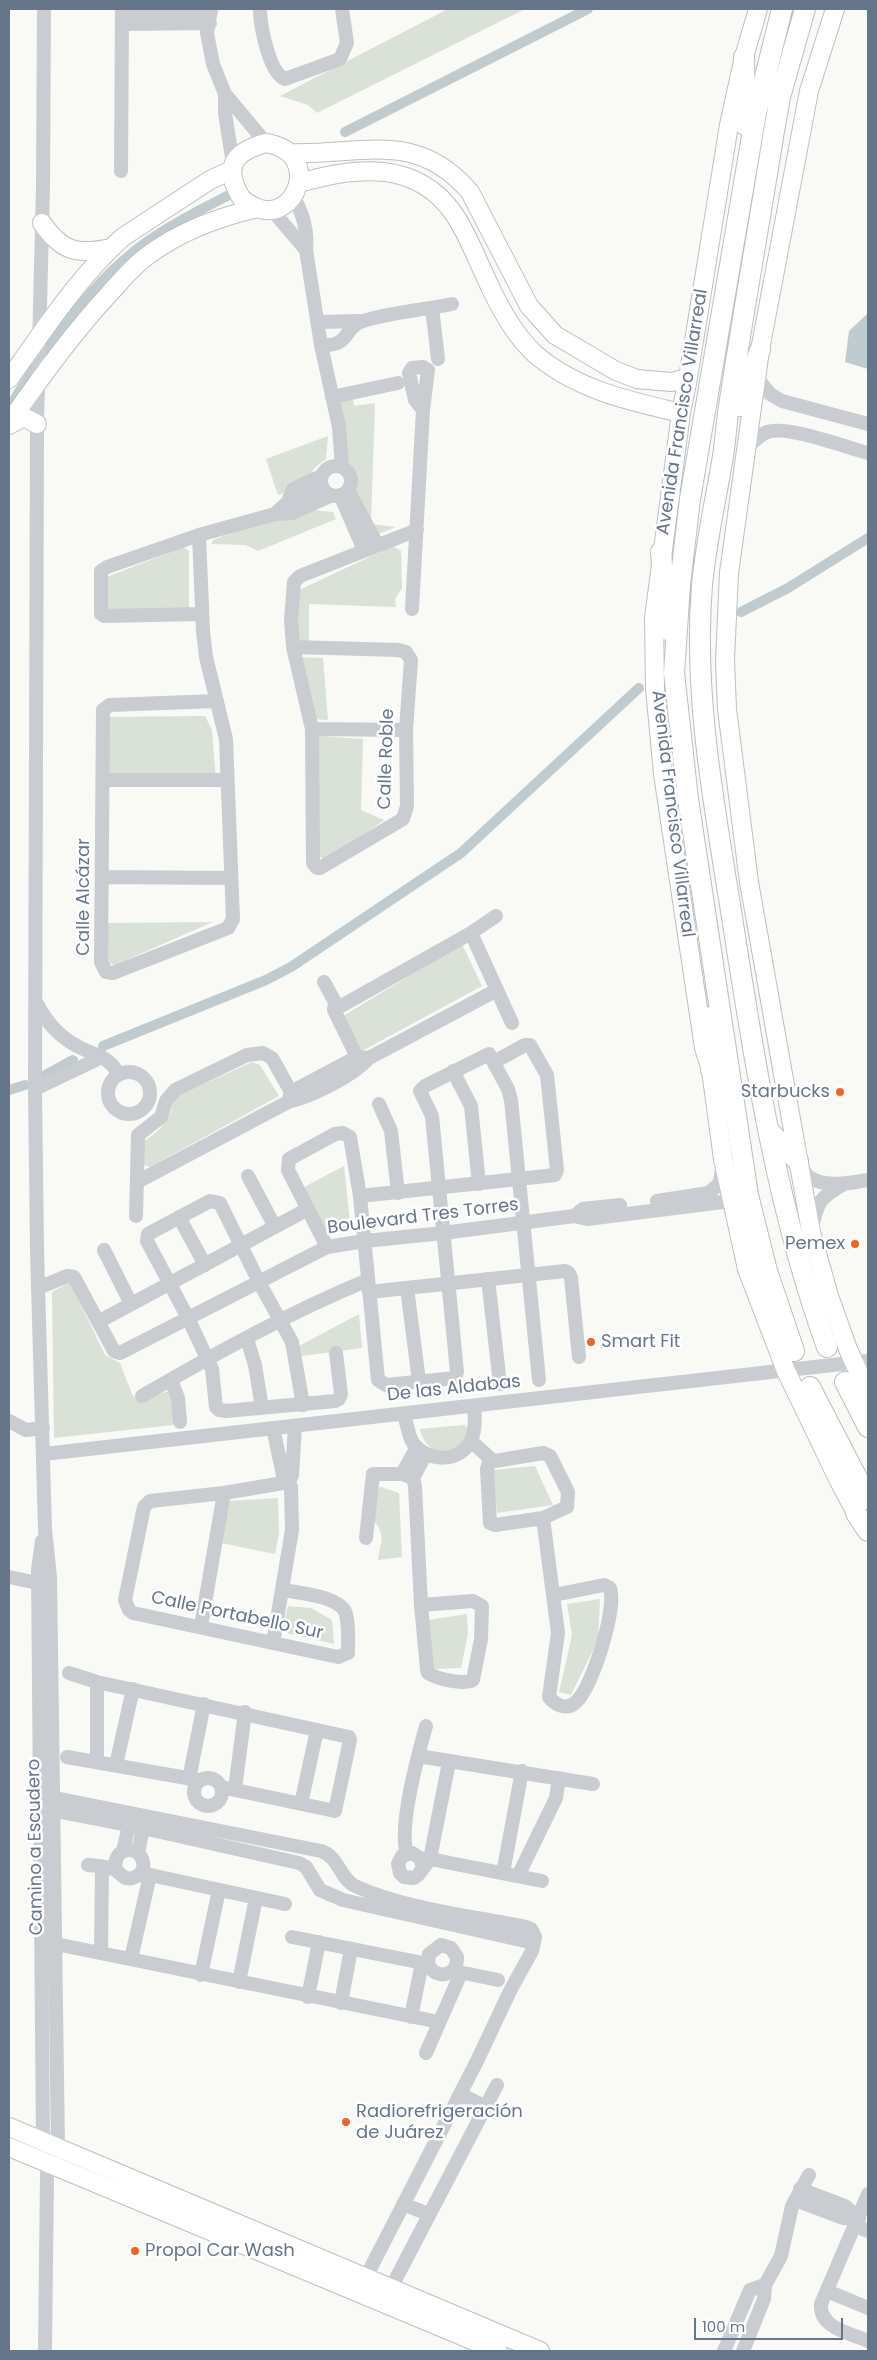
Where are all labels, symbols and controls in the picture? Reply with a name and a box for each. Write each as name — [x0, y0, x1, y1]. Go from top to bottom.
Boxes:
street label: Avenida Francisco Villarreal — [653, 287, 713, 537]
street label: Avenida Francisco Villarreal — [646, 689, 698, 939]
street label: Calle Roble — [374, 708, 400, 810]
street label: Calle Alcázar — [73, 838, 95, 956]
place label: Starbucks — [741, 1081, 830, 1103]
marker: Starbucks — [834, 1086, 846, 1098]
street label: Boulevard Tres Torres — [326, 1195, 520, 1239]
place label: Pemex — [785, 1233, 845, 1255]
marker: Pemex — [849, 1238, 861, 1250]
place label: Smart Fit — [601, 1331, 680, 1353]
marker: Smart Fit — [585, 1336, 597, 1348]
street label: De las Aldabas — [386, 1371, 522, 1407]
street label: Calle Portabello Sur — [149, 1587, 325, 1645]
street label: Camino a Escudero — [24, 1759, 48, 1935]
place label: Radiorefrigeración de Juárez — [356, 2101, 523, 2144]
marker: Radiorefrigeración de Juárez — [340, 2116, 352, 2128]
place label: Propol Car Wash — [145, 2240, 295, 2262]
marker: Propol Car Wash — [129, 2245, 141, 2257]
scale bar — [697, 2308, 846, 2340]
text: 100 m — [702, 2316, 745, 2337]

